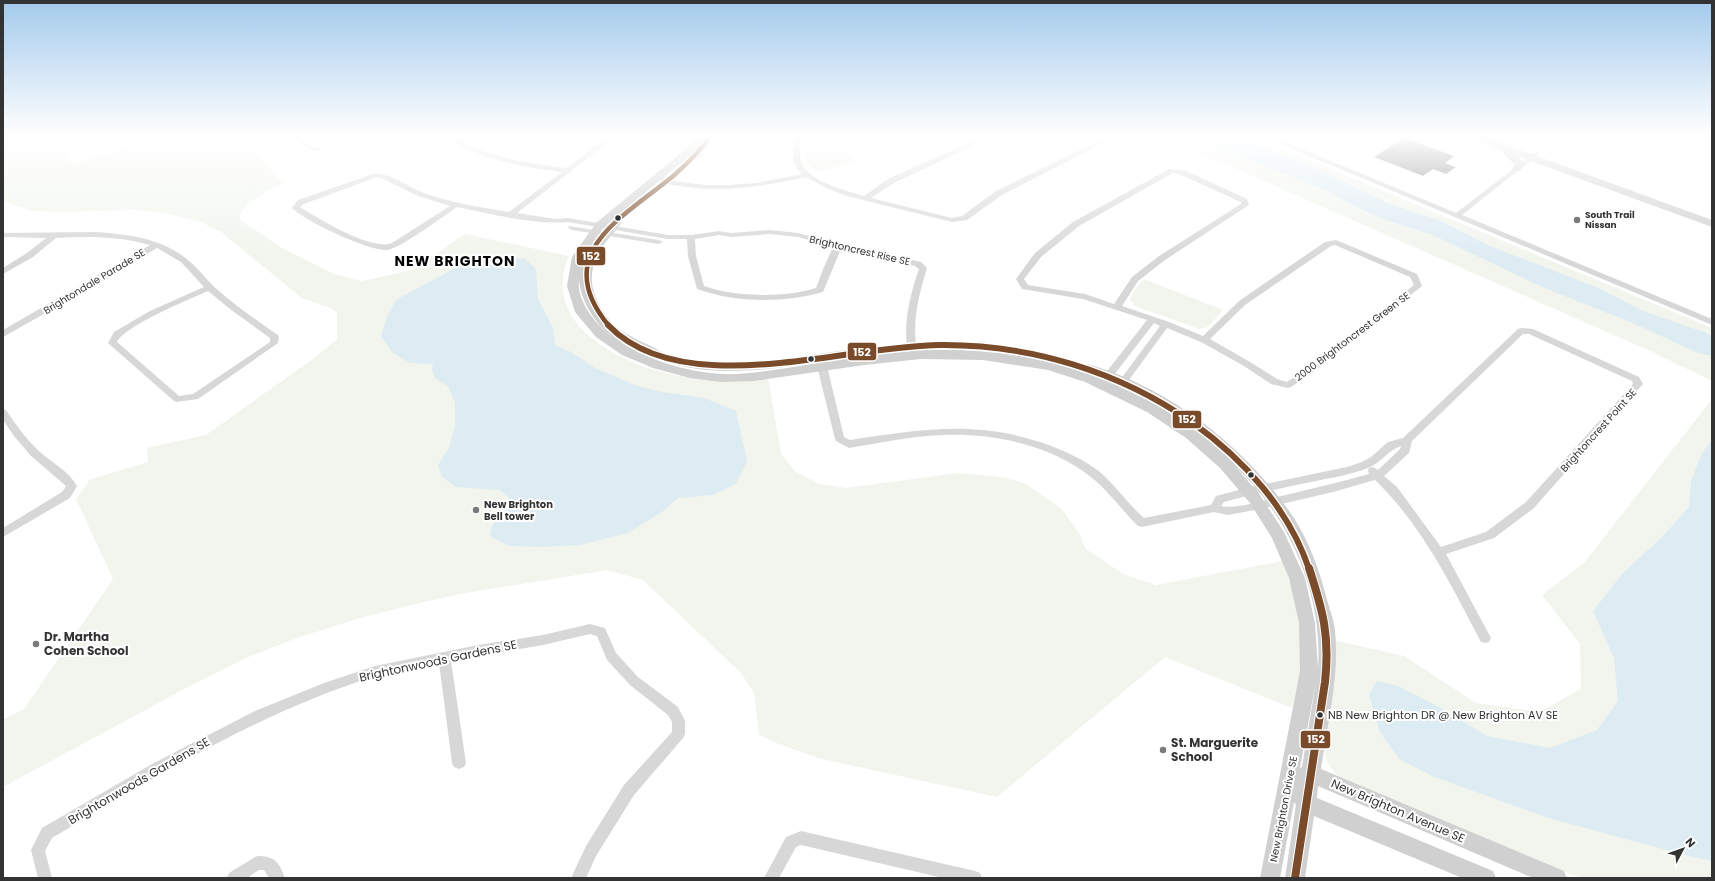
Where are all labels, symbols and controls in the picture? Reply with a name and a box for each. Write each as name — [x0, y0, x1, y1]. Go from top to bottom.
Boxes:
place label: South Trail Nissan — [1585, 209, 1635, 231]
unlabelled marker — [613, 213, 623, 223]
marker: South Trail Nissan — [1572, 215, 1582, 225]
street label: Brightoncrest Rise SE — [808, 232, 912, 269]
street label: Brightondale Parade SE — [40, 245, 148, 318]
line badge: 152 — [576, 246, 606, 266]
text: 152 — [582, 248, 600, 264]
district label: NEW BRIGHTON — [395, 251, 516, 271]
street label: 2000 Brightoncrest Green SE — [1292, 288, 1413, 385]
line badge: 152 — [847, 342, 877, 361]
text: 152 — [853, 344, 871, 360]
unlabelled marker — [806, 354, 816, 364]
street label: Brightoncrest Point SE — [1557, 385, 1640, 475]
line badge: 152 — [1172, 410, 1202, 429]
text: 152 — [1178, 411, 1196, 427]
unlabelled marker — [1246, 470, 1256, 480]
place label: New Brighton Bell tower — [484, 497, 553, 524]
marker: New Brighton Bell tower — [471, 505, 481, 515]
place label: Dr. Martha Cohen School — [44, 628, 128, 659]
street label: Brightonwoods Gardens SE — [357, 635, 518, 686]
marker: Dr. Martha Cohen School — [31, 639, 41, 649]
place label: NB New Brighton DR @ New Brighton AV SE — [1328, 707, 1558, 723]
marker: NB New Brighton DR @ New Brighton AV SE — [1315, 710, 1325, 720]
line badge: 152 — [1300, 730, 1331, 749]
text: 152 — [1307, 731, 1325, 747]
street label: Brightonwoods Gardens SE — [65, 733, 213, 828]
place label: St. Marguerite School — [1171, 734, 1259, 765]
marker: St. Marguerite School — [1158, 745, 1168, 755]
street label: New Brighton Drive SE — [1266, 755, 1301, 863]
street label: New Brighton Avenue SE — [1329, 775, 1468, 846]
north arrow — [1663, 829, 1703, 869]
text: N — [1682, 834, 1699, 851]

